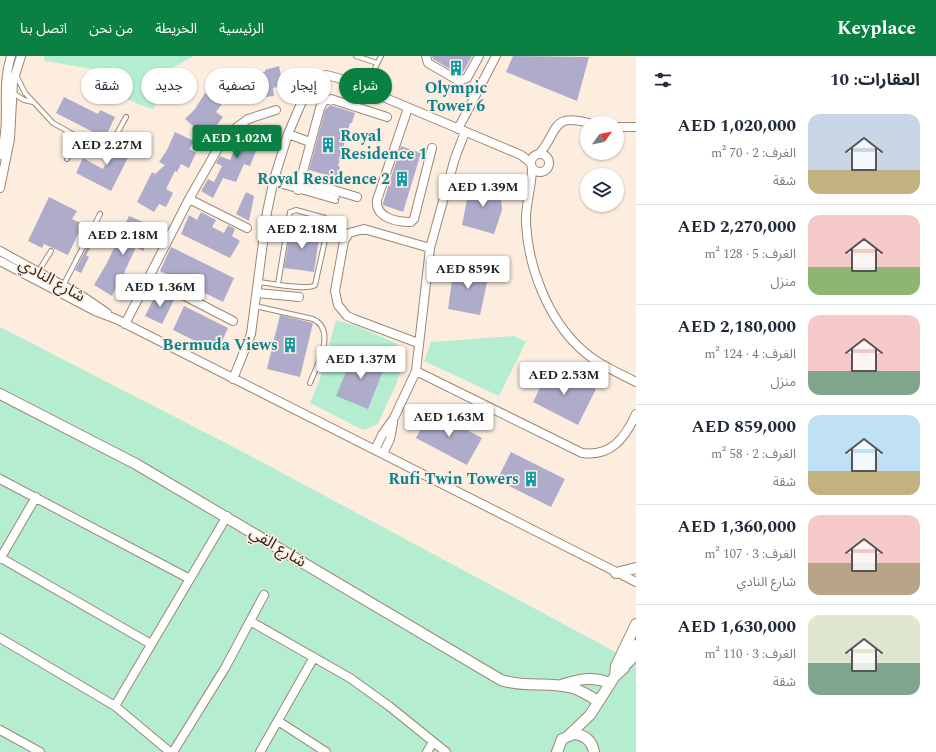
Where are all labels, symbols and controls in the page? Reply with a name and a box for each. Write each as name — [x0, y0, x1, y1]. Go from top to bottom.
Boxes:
text: Keyplace — [837, 14, 916, 43]
text: اتصل بنا — [20, 18, 67, 39]
text: من نحن — [89, 18, 133, 39]
text: الخريطة — [155, 18, 197, 39]
text: الرئيسية — [219, 18, 264, 39]
building icon: Olympic Tower 6 — [447, 59, 465, 77]
text: العقارات: 10 — [830, 67, 920, 93]
chip: شقة — [81, 68, 133, 104]
chip: جديد — [141, 68, 197, 104]
chip: تصفية — [205, 68, 269, 104]
chip: إيجار — [277, 68, 331, 104]
chip: شراء — [339, 68, 392, 104]
icon: filters — [652, 69, 674, 91]
place label: Olympic Tower 6 — [425, 76, 488, 118]
text: AED 1,020,000 — [678, 113, 796, 139]
north arrow — [580, 116, 624, 160]
map controls — [580, 116, 624, 212]
place label: Royal Residence 1 — [340, 124, 428, 166]
pin: AED 1.02M — [191, 125, 283, 159]
text: AED 1.02M — [202, 128, 272, 148]
icon: home — [840, 130, 888, 178]
pin: AED 2.27M — [61, 132, 153, 166]
text: AED 2.27M — [72, 135, 142, 155]
building icon: Royal Residence 1 — [319, 136, 337, 154]
text: الغرف: 2 · 70 m² — [711, 143, 796, 163]
place label: Royal Residence 2 — [257, 167, 390, 191]
button: layers — [580, 168, 624, 212]
building icon: Royal Residence 2 — [393, 170, 411, 188]
text: شقة — [773, 171, 796, 191]
pin: AED 1.39M — [437, 174, 529, 208]
text: AED 1.39M — [448, 177, 518, 197]
text: AED 2,270,000 — [678, 214, 796, 240]
pin: AED 2.18M — [256, 216, 348, 250]
text: AED 2.18M — [267, 219, 337, 239]
pin: AED 2.18M — [77, 222, 169, 256]
text: AED 2.18M — [88, 225, 158, 245]
icon: home — [840, 231, 888, 279]
text: الغرف: 5 · 128 m² — [704, 244, 796, 264]
street label: شارع النادي — [14, 252, 90, 308]
pin: AED 859K — [427, 256, 509, 290]
text: AED 859K — [436, 259, 500, 279]
text: منزل — [771, 272, 796, 292]
pin: AED 1.36M — [114, 274, 206, 308]
text: AED 1.36M — [125, 277, 195, 297]
text: AED 2,180,000 — [678, 314, 796, 340]
icon: home — [840, 331, 888, 379]
place label: Bermuda Views — [162, 333, 278, 357]
building icon: Bermuda Views — [281, 336, 299, 354]
text: الغرف: 4 · 124 m² — [704, 344, 796, 364]
pin: AED 1.37M — [315, 346, 407, 380]
text: AED 1.37M — [326, 349, 396, 369]
pin: AED 2.53M — [518, 362, 610, 396]
text: AED 2.53M — [529, 365, 599, 385]
text: منزل — [771, 372, 796, 392]
pin: AED 1.63M — [403, 404, 495, 438]
text: AED 1.63M — [414, 407, 484, 427]
text: AED 859,000 — [692, 414, 796, 440]
icon: home — [840, 431, 888, 479]
text: الغرف: 2 · 58 m² — [711, 444, 796, 464]
place label: Rufi Twin Towers — [388, 467, 519, 491]
building icon: Rufi Twin Towers — [522, 470, 540, 488]
text: شقة — [773, 472, 796, 492]
text: AED 1,360,000 — [678, 514, 796, 540]
street label: شارع الفي — [245, 521, 311, 573]
icon: home — [840, 531, 888, 579]
text: الغرف: 3 · 107 m² — [704, 544, 796, 564]
text: شارع النادي — [737, 572, 796, 592]
text: AED 1,630,000 — [678, 614, 796, 640]
icon: home — [840, 631, 888, 679]
text: الغرف: 3 · 110 m² — [704, 644, 796, 664]
text: شقة — [773, 672, 796, 692]

